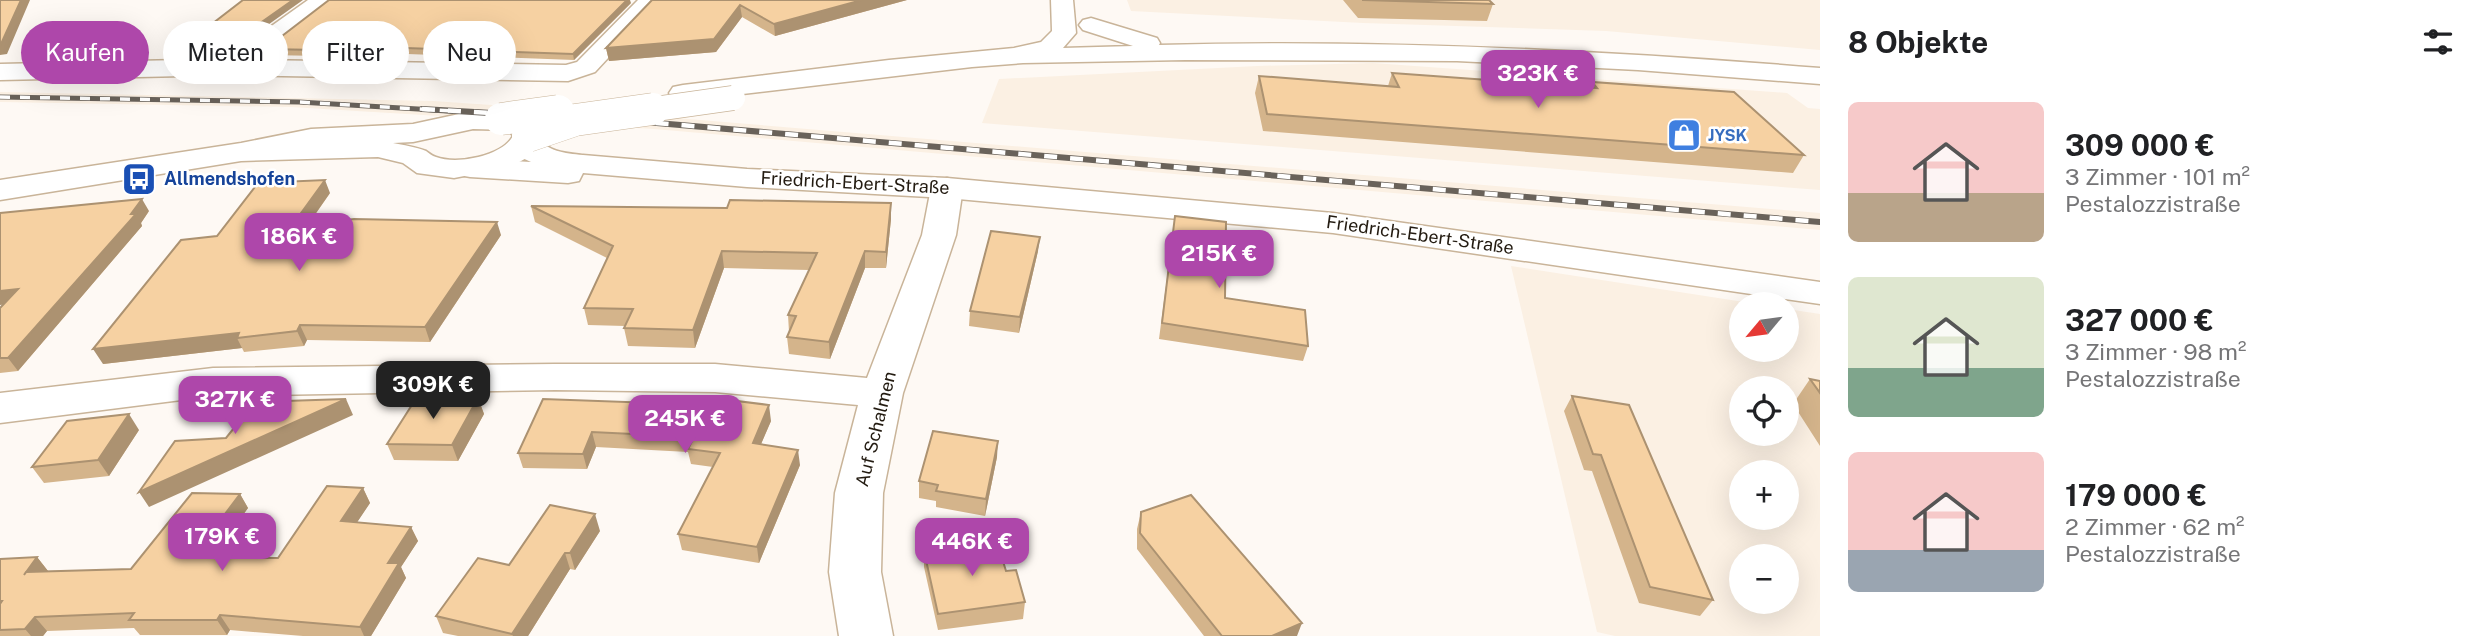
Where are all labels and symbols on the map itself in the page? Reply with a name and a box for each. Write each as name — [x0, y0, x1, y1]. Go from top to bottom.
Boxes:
pin: 323K € — [1481, 50, 1595, 110]
shop icon: JYSK — [1665, 116, 1703, 154]
place label: JYSK — [1708, 126, 1747, 145]
bus stop icon: Allmendshofen — [120, 160, 158, 198]
street label: Friedrich-Ebert-Straße — [760, 167, 950, 198]
place label: Allmendshofen — [164, 168, 295, 189]
street label: Friedrich-Ebert-Straße — [1325, 211, 1515, 258]
pin: 186K € — [242, 214, 356, 273]
pin: 215K € — [1162, 230, 1276, 290]
north arrow — [1729, 292, 1799, 362]
pin: 309K € — [376, 362, 490, 421]
street label: Auf Schalmen — [851, 369, 900, 489]
pin: 327K € — [178, 376, 292, 436]
pin: 245K € — [628, 396, 742, 455]
pin: 179K € — [165, 514, 279, 573]
pin: 446K € — [915, 518, 1029, 578]

